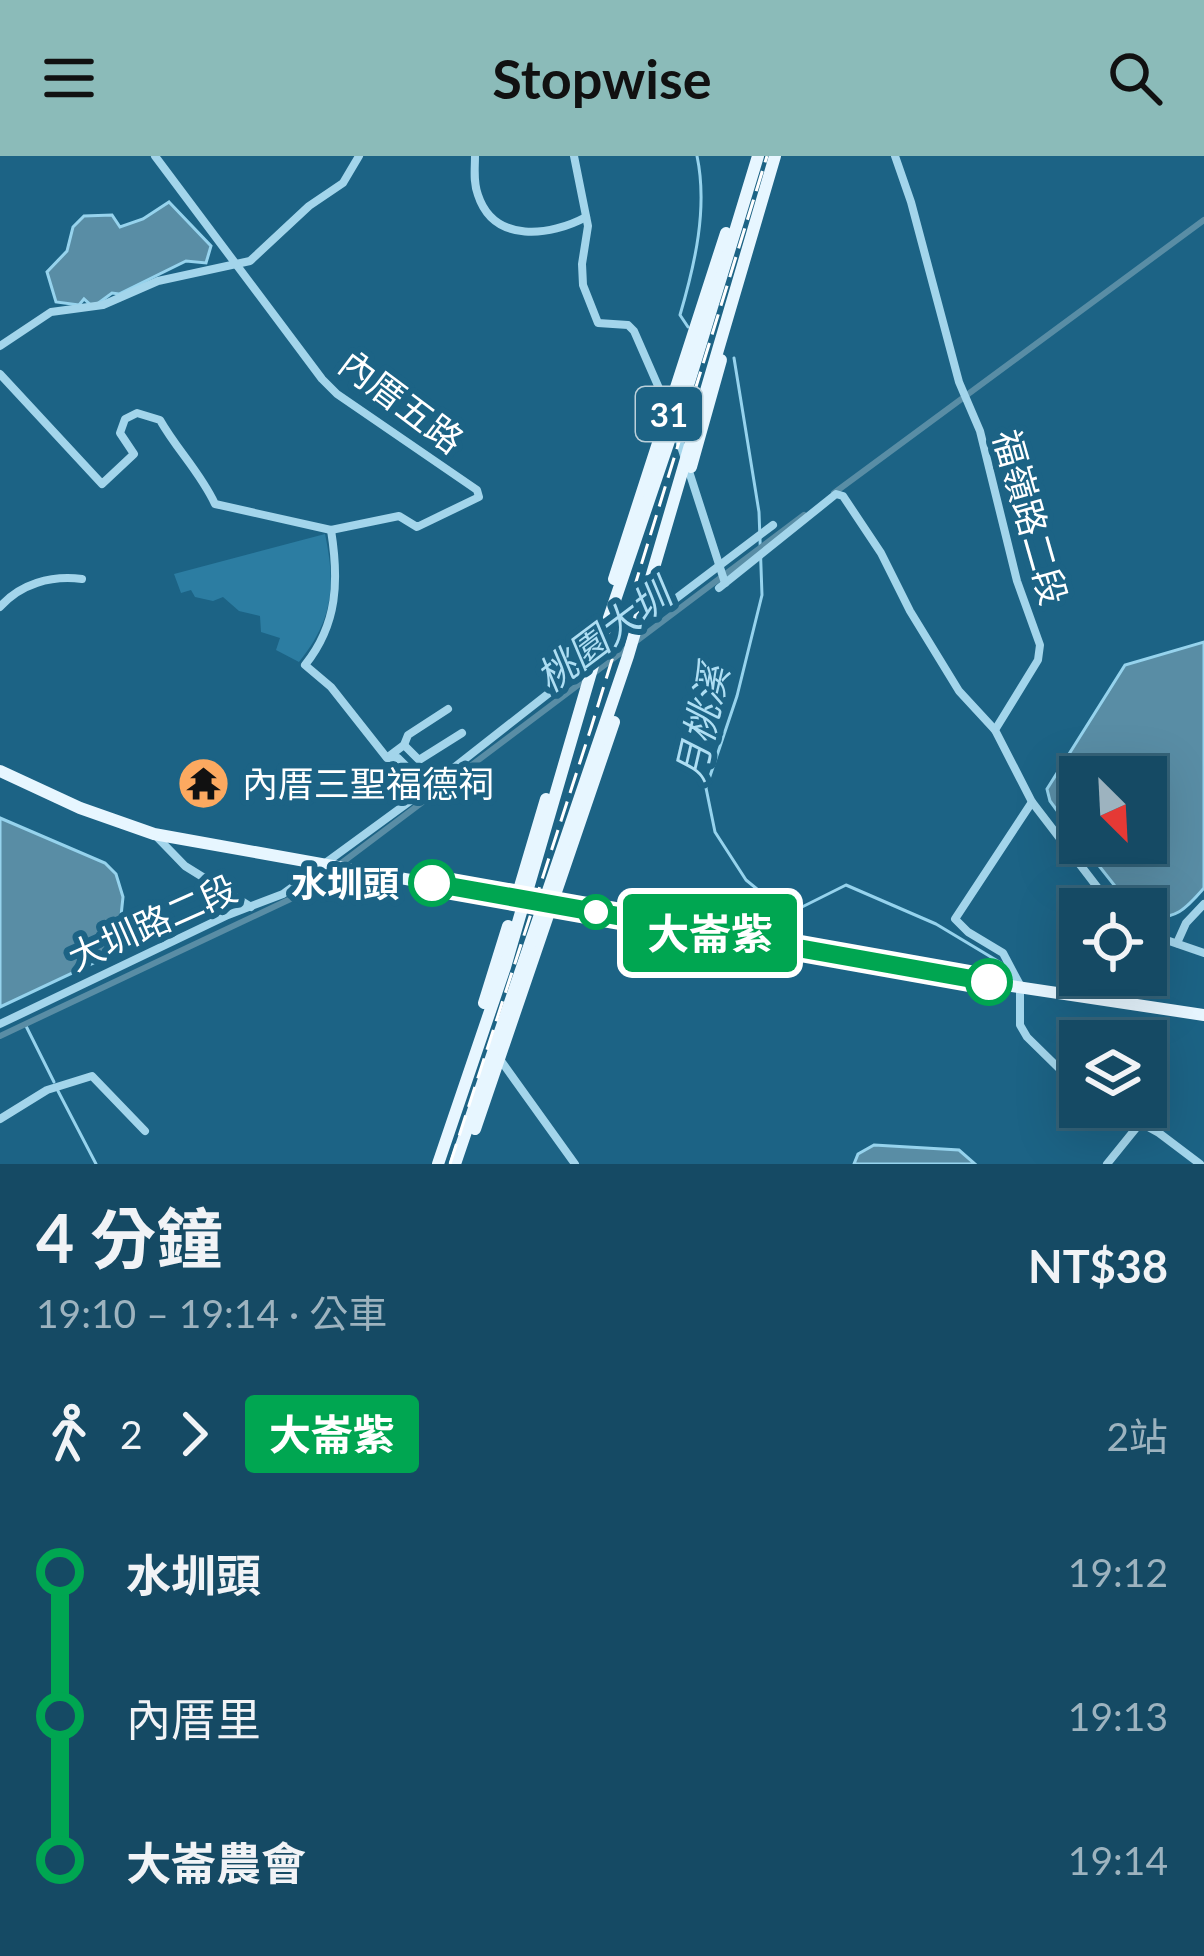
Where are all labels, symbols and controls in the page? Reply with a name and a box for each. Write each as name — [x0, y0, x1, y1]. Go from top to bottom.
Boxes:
icon: menu — [36, 45, 102, 111]
icon: search — [1102, 45, 1168, 111]
text: Stopwise — [492, 46, 712, 111]
street label: 內厝五路 — [331, 340, 473, 462]
road number: 31 — [636, 387, 702, 441]
street label: 福嶺路二段 — [985, 424, 1077, 610]
water label: 桃園大圳 — [527, 567, 683, 700]
water label: 月桃溪 — [665, 656, 738, 785]
temple icon: 內厝三聖福德祠 — [175, 755, 231, 811]
north arrow — [1059, 756, 1167, 864]
map controls — [1059, 756, 1167, 1128]
place label: 內厝三聖福德祠 — [242, 761, 494, 805]
place label: 水圳頭 — [291, 861, 399, 905]
marker: 水圳頭 — [410, 861, 454, 905]
street label: 大圳路二段 — [61, 865, 243, 979]
button: locate — [1059, 888, 1167, 996]
line badge: 大崙紫 — [641, 894, 779, 972]
unlabelled marker — [580, 896, 612, 928]
text: 大崙紫 — [647, 908, 773, 958]
unlabelled marker — [967, 960, 1011, 1004]
button: layers — [1059, 1020, 1167, 1128]
text: 4 分鐘 — [36, 1198, 222, 1277]
text: NT$38 — [1028, 1239, 1168, 1293]
text: 19:10 – 19:14 · 公車 — [36, 1290, 387, 1336]
icon: walk — [36, 1401, 102, 1467]
icon: forward — [161, 1401, 227, 1467]
text: 大崙紫 — [269, 1409, 395, 1459]
text: 2 — [120, 1411, 143, 1457]
text: 2站 — [1106, 1413, 1168, 1459]
text: 水圳頭 — [126, 1548, 261, 1602]
text: 19:12 — [1068, 1549, 1168, 1595]
text: 內厝里 — [126, 1692, 261, 1746]
text: 19:13 — [1068, 1693, 1168, 1739]
text: 大崙農會 — [126, 1836, 306, 1890]
text: 19:14 — [1068, 1837, 1168, 1883]

